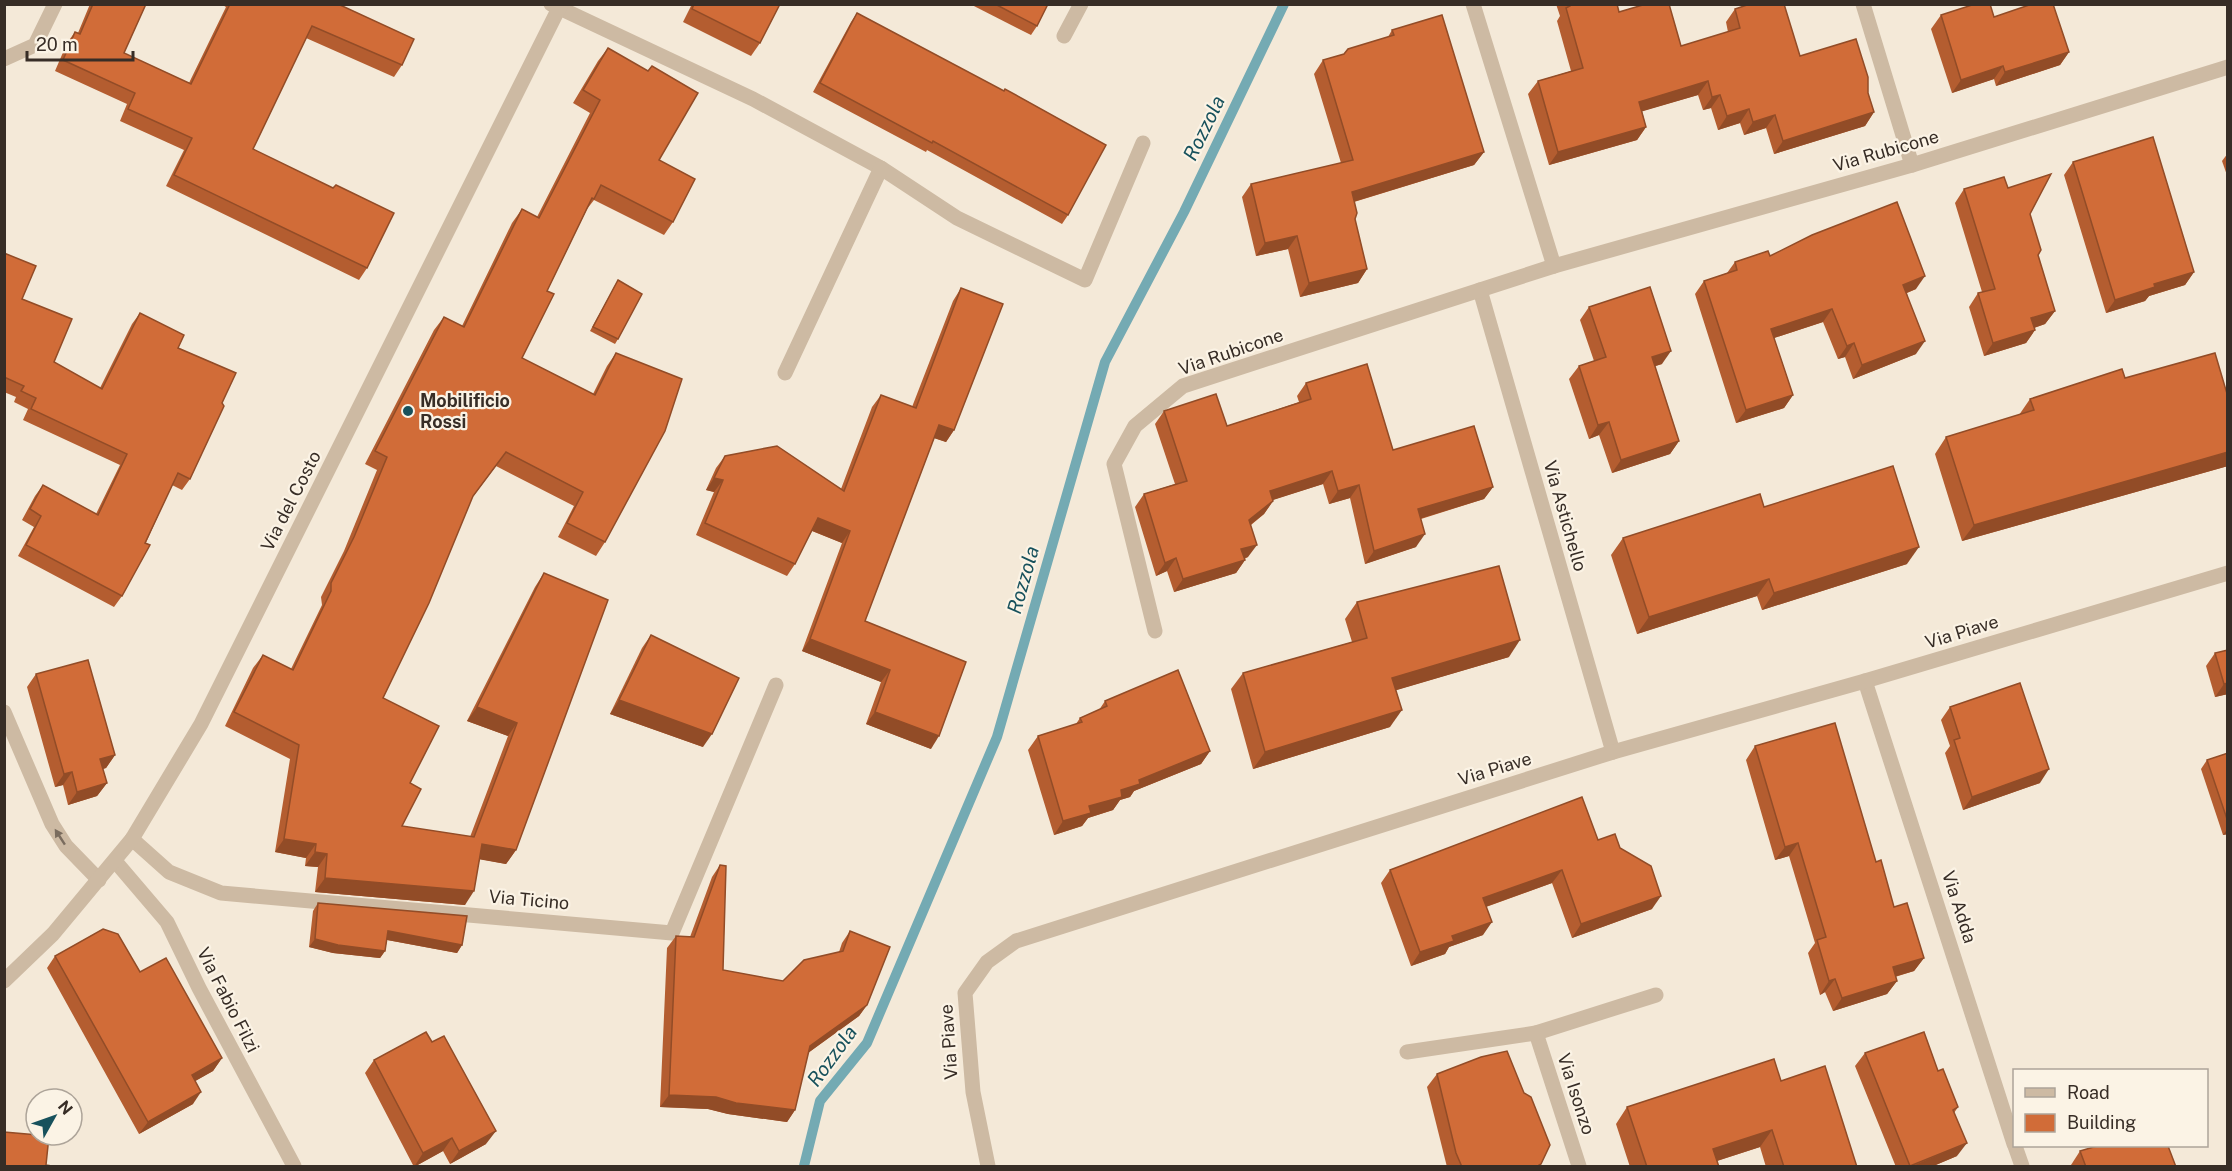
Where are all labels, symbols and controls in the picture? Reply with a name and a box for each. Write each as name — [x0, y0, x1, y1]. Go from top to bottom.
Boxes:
scale bar — [27, 24, 134, 62]
text: 20 m — [36, 34, 78, 55]
water label: Rozzola — [1178, 92, 1230, 164]
street label: Via Rubicone — [1830, 125, 1941, 176]
street label: Via Rubicone — [1176, 324, 1286, 379]
place label: Mobilificio Rossi — [420, 390, 510, 432]
marker: Mobilificio Rossi — [401, 404, 415, 418]
street label: Via del Costo — [256, 447, 325, 554]
street label: Via Astichello — [1540, 458, 1591, 574]
water label: Rozzola — [1002, 543, 1044, 617]
street label: Via Piave — [1923, 610, 2001, 653]
street label: Via Piave — [1456, 747, 1534, 790]
one-way arrow — [54, 829, 66, 845]
street label: Via Adda — [1938, 868, 1981, 946]
street label: Via Ticino — [488, 886, 570, 913]
street label: Via Fabio Filzi — [193, 944, 264, 1056]
street label: Via Piave — [935, 1004, 962, 1080]
water label: Rozzola — [802, 1021, 862, 1091]
street label: Via Isonzo — [1553, 1050, 1600, 1137]
legend — [2013, 1069, 2208, 1147]
text: Road — [2067, 1082, 2110, 1103]
north arrow — [24, 1087, 84, 1147]
text: N — [54, 1097, 76, 1119]
text: Building — [2067, 1112, 2136, 1133]

